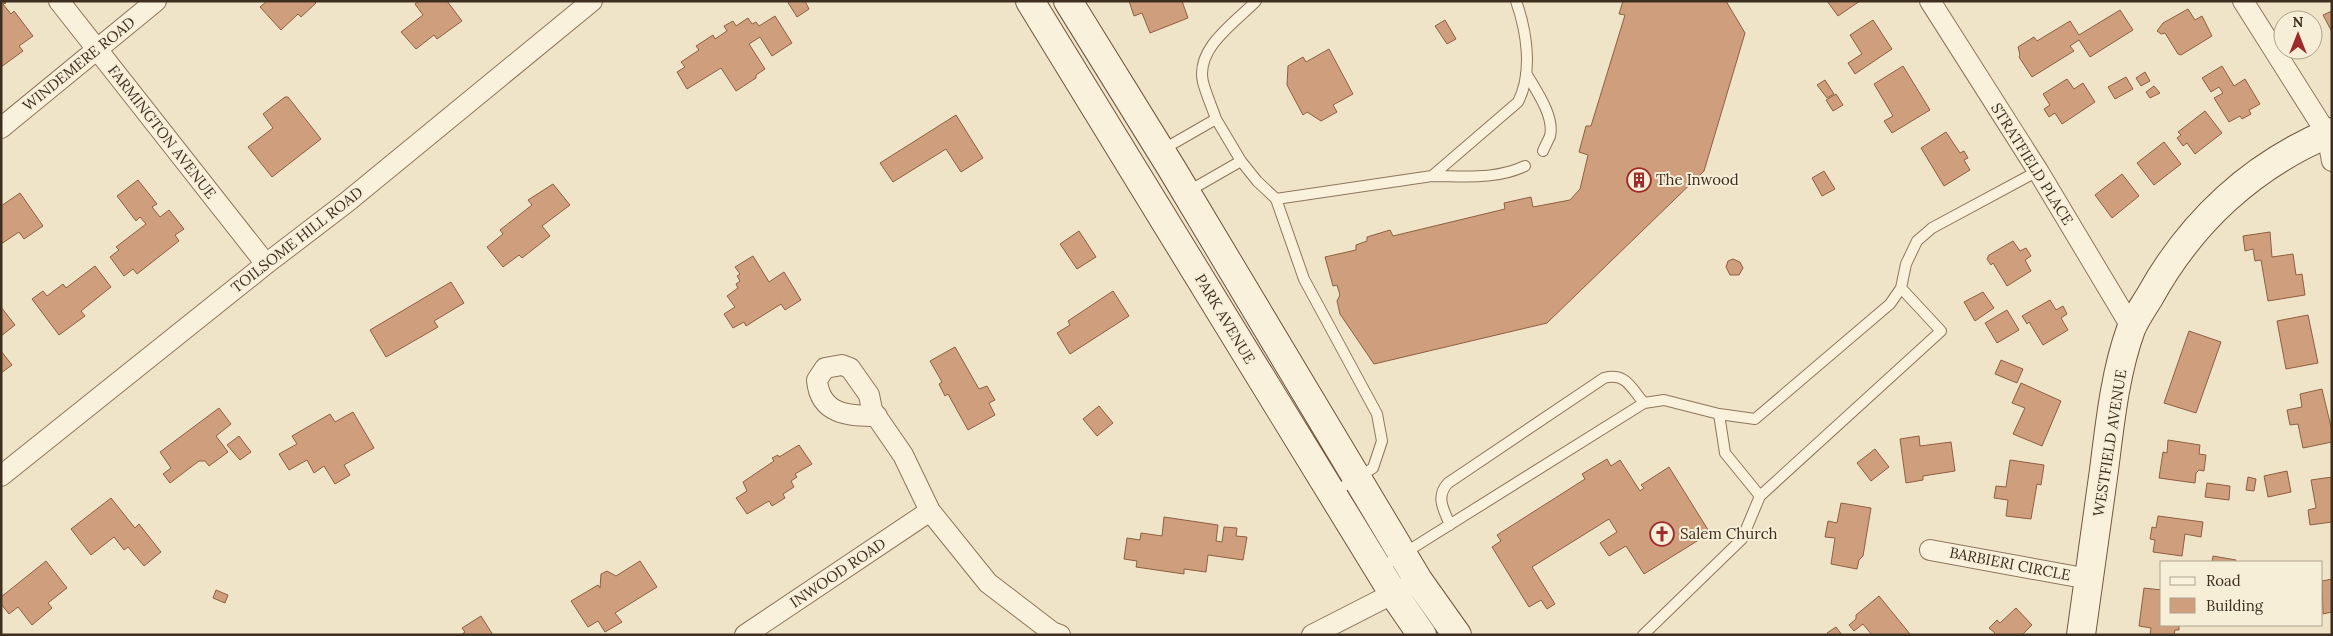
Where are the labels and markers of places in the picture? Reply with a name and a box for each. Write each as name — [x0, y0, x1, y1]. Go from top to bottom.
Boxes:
building icon: The Inwood — [1626, 167, 1652, 193]
place label: The Inwood — [1656, 170, 1739, 189]
church icon: Salem Church — [1649, 521, 1675, 547]
place label: Salem Church — [1680, 524, 1778, 543]

